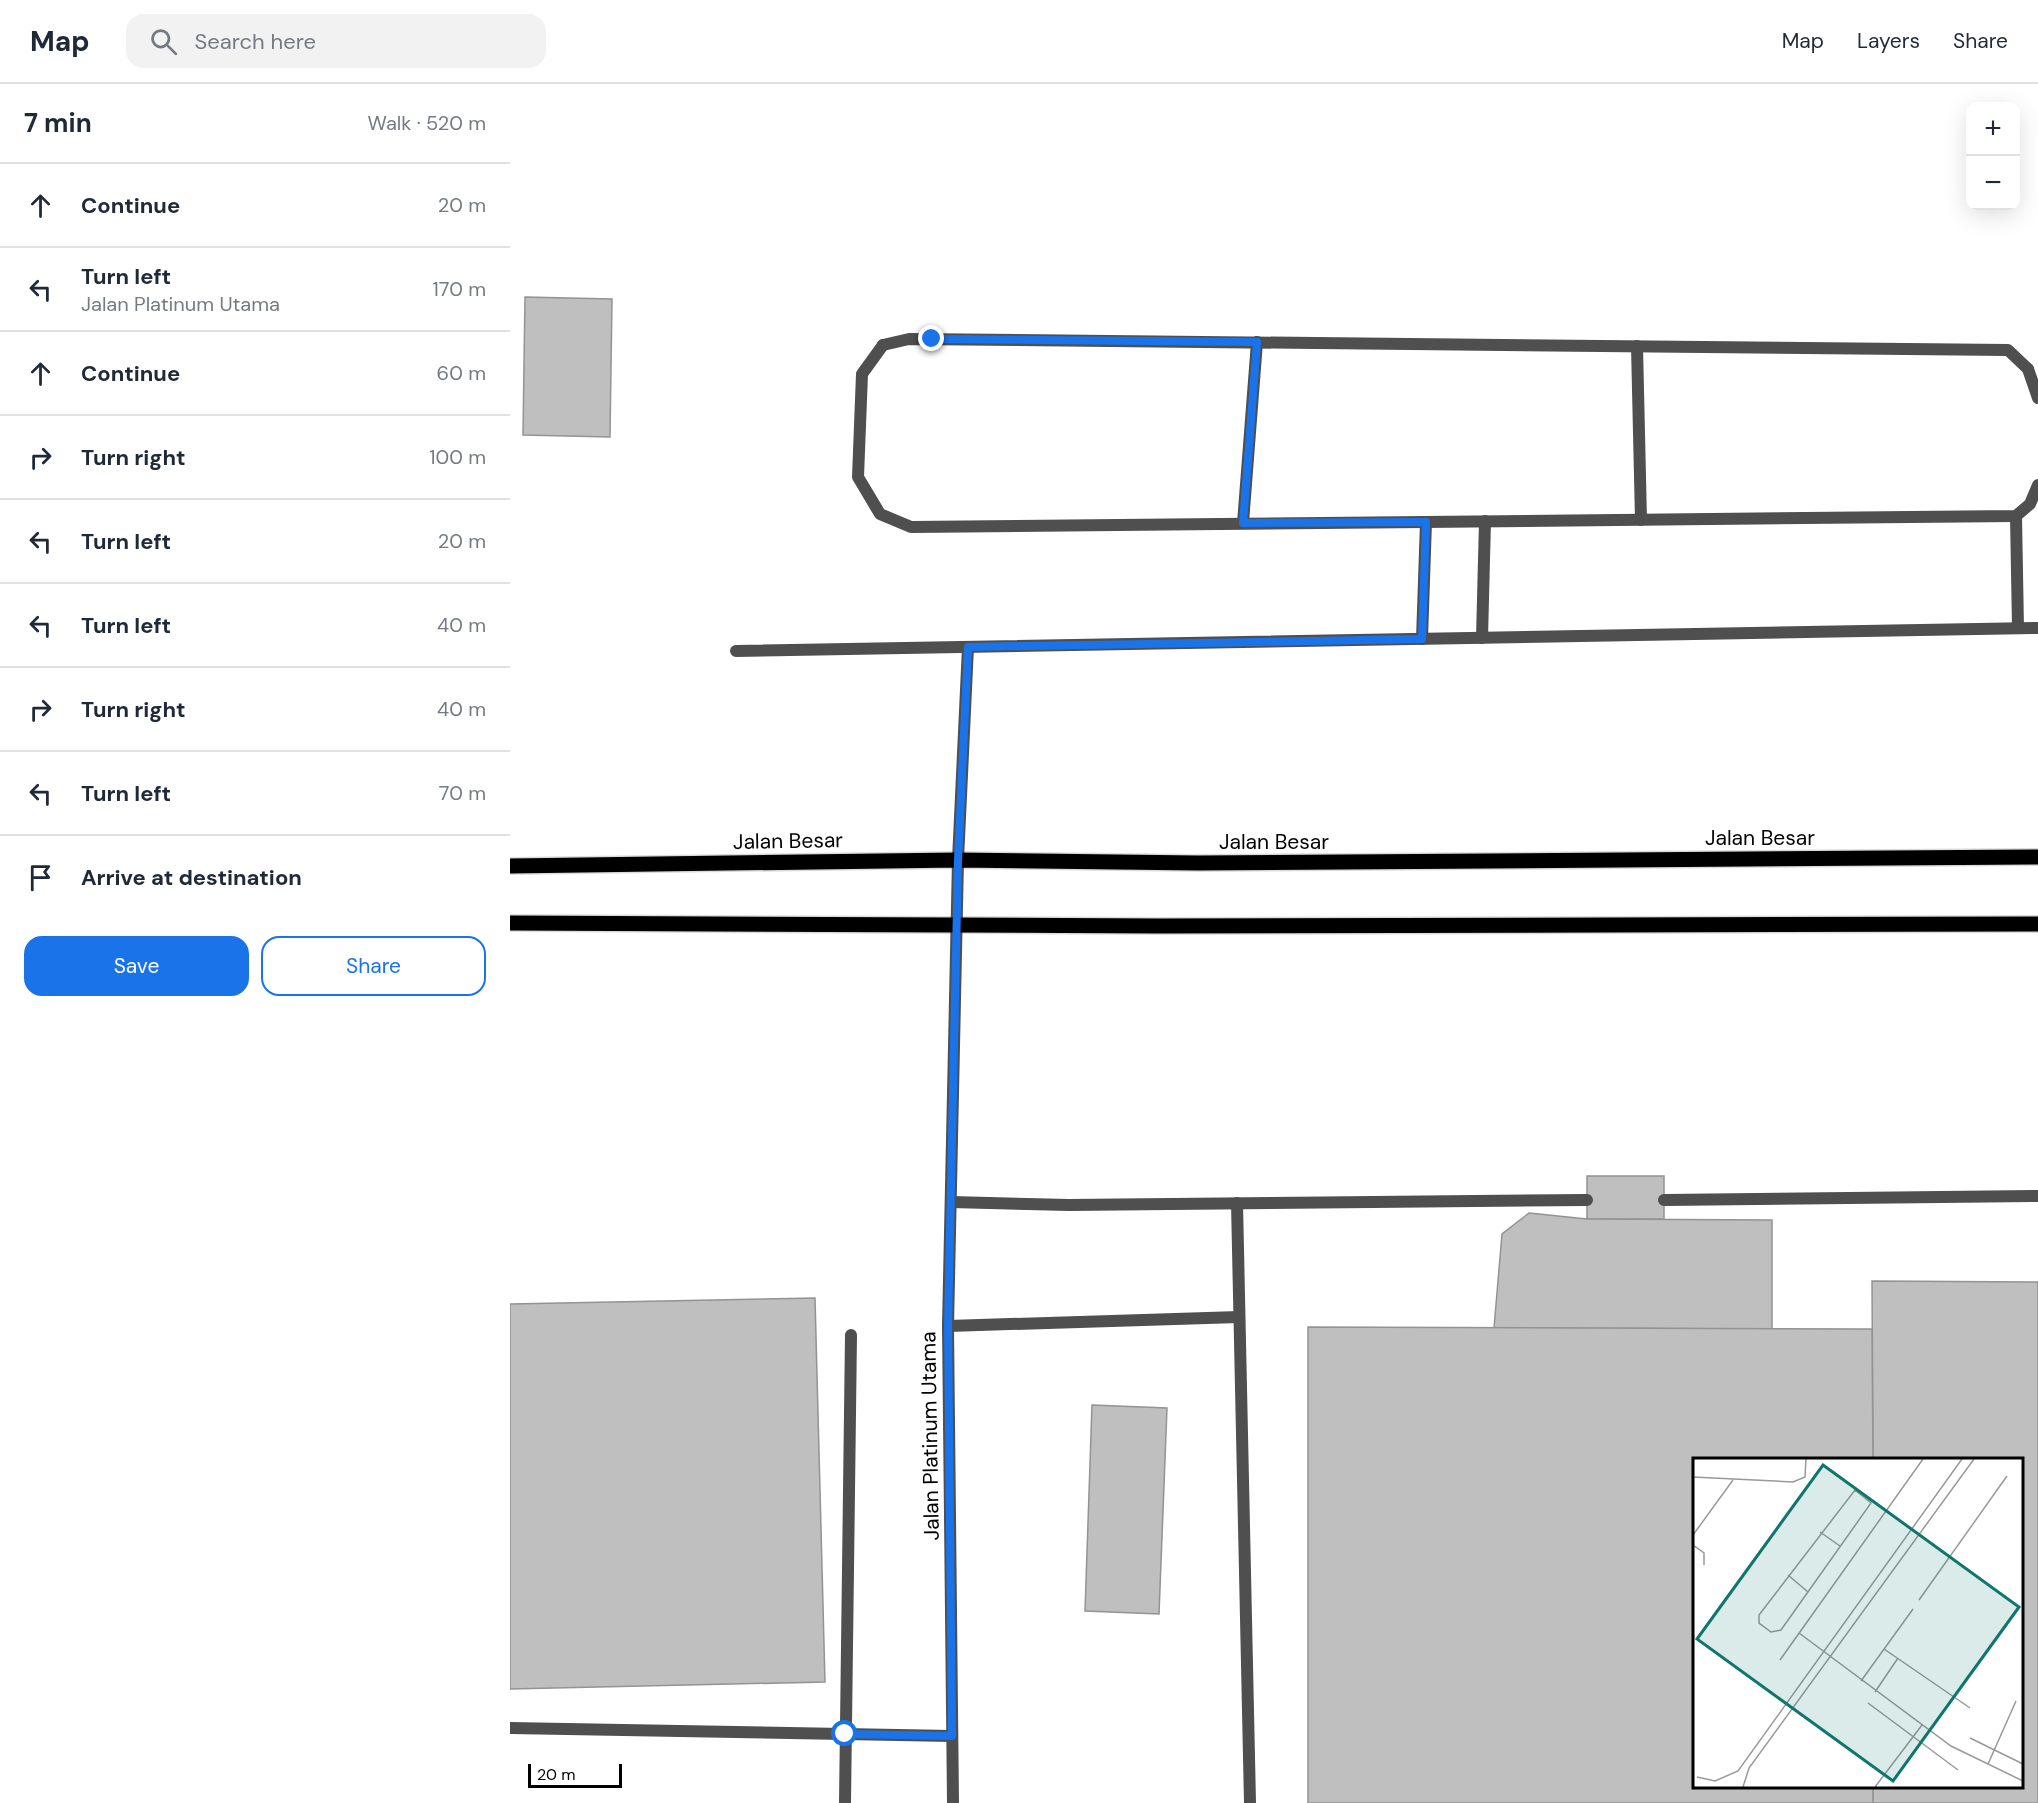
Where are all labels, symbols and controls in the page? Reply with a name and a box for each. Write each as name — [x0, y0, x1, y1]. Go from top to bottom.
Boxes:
search box — [126, 14, 546, 68]
text: Map — [30, 23, 90, 60]
icon: search — [147, 25, 180, 58]
text: Search here — [195, 27, 316, 56]
text: Map — [1782, 27, 1824, 55]
text: Layers — [1857, 27, 1920, 55]
text: Share — [1953, 27, 2008, 55]
map controls — [1966, 102, 2020, 210]
button: + — [1966, 102, 2020, 156]
text: 7 min — [24, 106, 92, 140]
text: Walk · 520 m — [368, 110, 486, 136]
button: − — [1966, 156, 2020, 210]
icon: ahead — [24, 189, 57, 222]
text: Continue — [81, 191, 180, 220]
text: 20 m — [438, 192, 486, 218]
text: Turn left — [81, 262, 171, 291]
icon: left — [24, 273, 57, 306]
text: 170 m — [433, 276, 486, 302]
text: Jalan Platinum Utama — [81, 291, 280, 317]
route end — [918, 325, 944, 351]
icon: ahead — [24, 357, 57, 390]
text: Continue — [81, 359, 180, 388]
text: 60 m — [437, 360, 486, 386]
icon: right — [24, 441, 57, 474]
text: Turn right — [81, 443, 186, 472]
text: 100 m — [429, 444, 486, 470]
icon: left — [24, 525, 57, 558]
text: Turn left — [81, 527, 171, 556]
text: 20 m — [438, 528, 486, 554]
icon: left — [24, 609, 57, 642]
text: Turn left — [81, 611, 171, 640]
text: 40 m — [437, 612, 486, 638]
icon: right — [24, 693, 57, 726]
text: Turn right — [81, 695, 186, 724]
text: 40 m — [437, 696, 486, 722]
icon: left — [24, 777, 57, 810]
text: Turn left — [81, 779, 171, 808]
text: 70 m — [439, 780, 486, 806]
street label: Jalan Besar — [1705, 824, 1815, 852]
street label: Jalan Besar — [733, 826, 843, 856]
street label: Jalan Besar — [1219, 828, 1329, 856]
icon: arrive — [24, 861, 57, 894]
text: Arrive at destination — [81, 863, 302, 892]
button: Save — [24, 936, 249, 996]
button: Share — [261, 936, 486, 996]
street label: Jalan Platinum Utama — [914, 1331, 946, 1541]
inset map — [1693, 1458, 2023, 1788]
route start — [831, 1720, 857, 1746]
scale bar — [528, 1761, 622, 1788]
text: 20 m — [537, 1764, 576, 1785]

